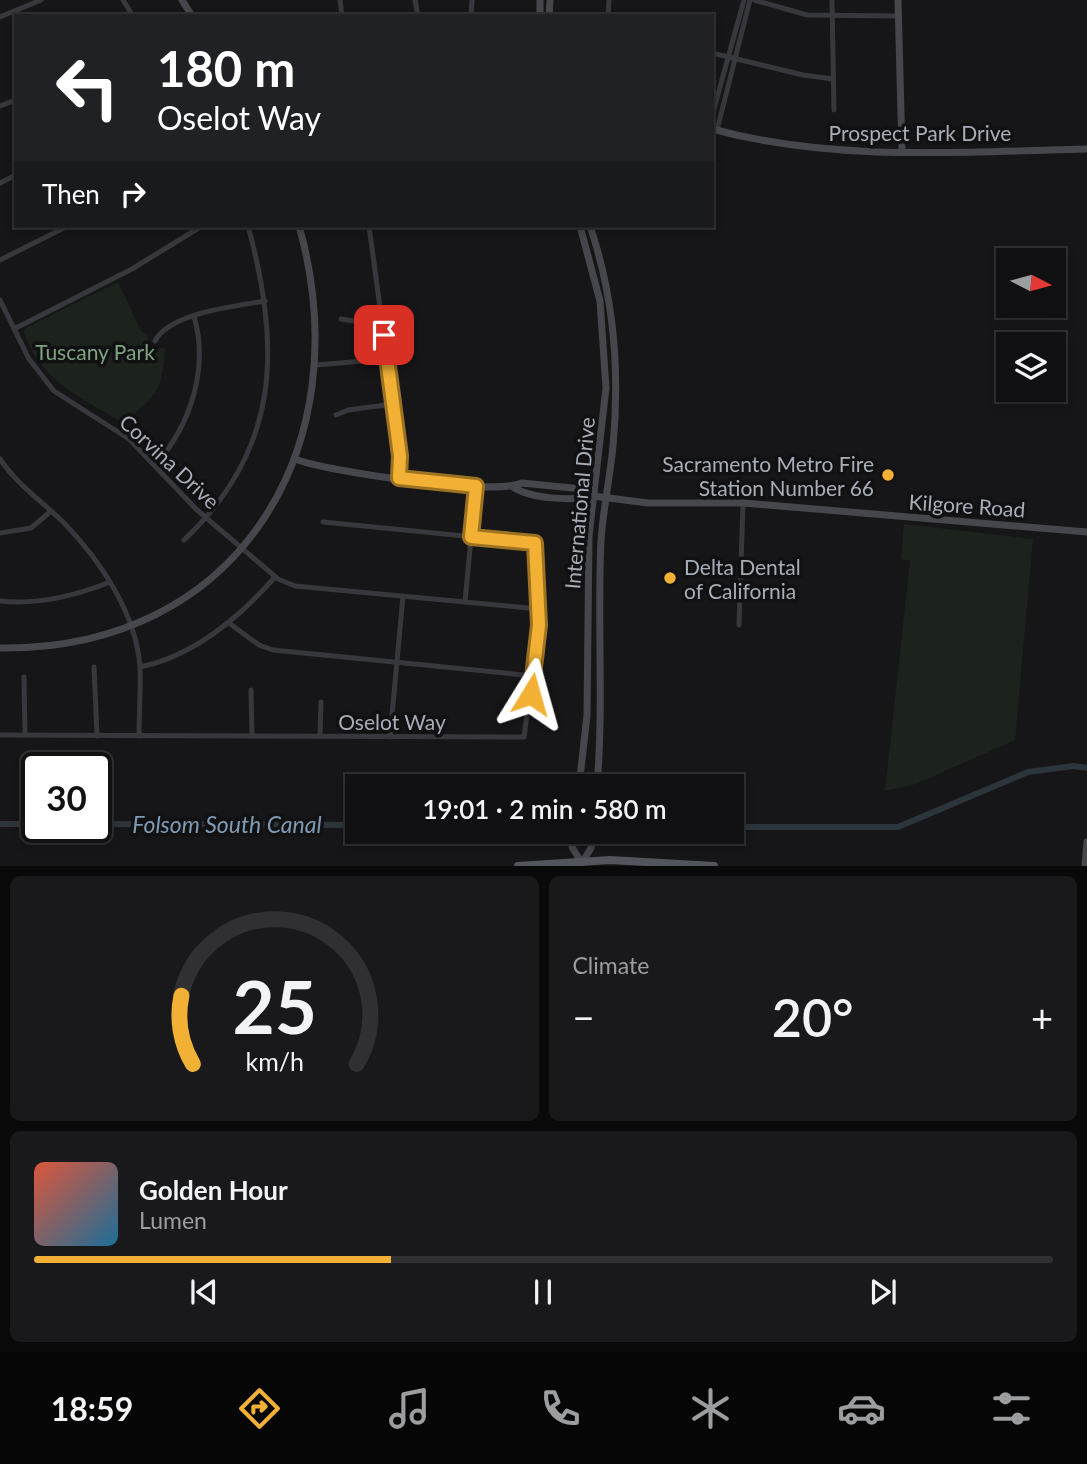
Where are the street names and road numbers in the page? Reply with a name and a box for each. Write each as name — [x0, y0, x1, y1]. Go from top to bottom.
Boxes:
street label: Prospect Park Drive — [829, 120, 1011, 145]
street label: Corvina Drive — [115, 409, 225, 513]
street label: International Drive — [559, 416, 599, 590]
street label: Kilgore Road — [908, 488, 1026, 522]
street label: Oselot Way — [338, 709, 446, 734]

